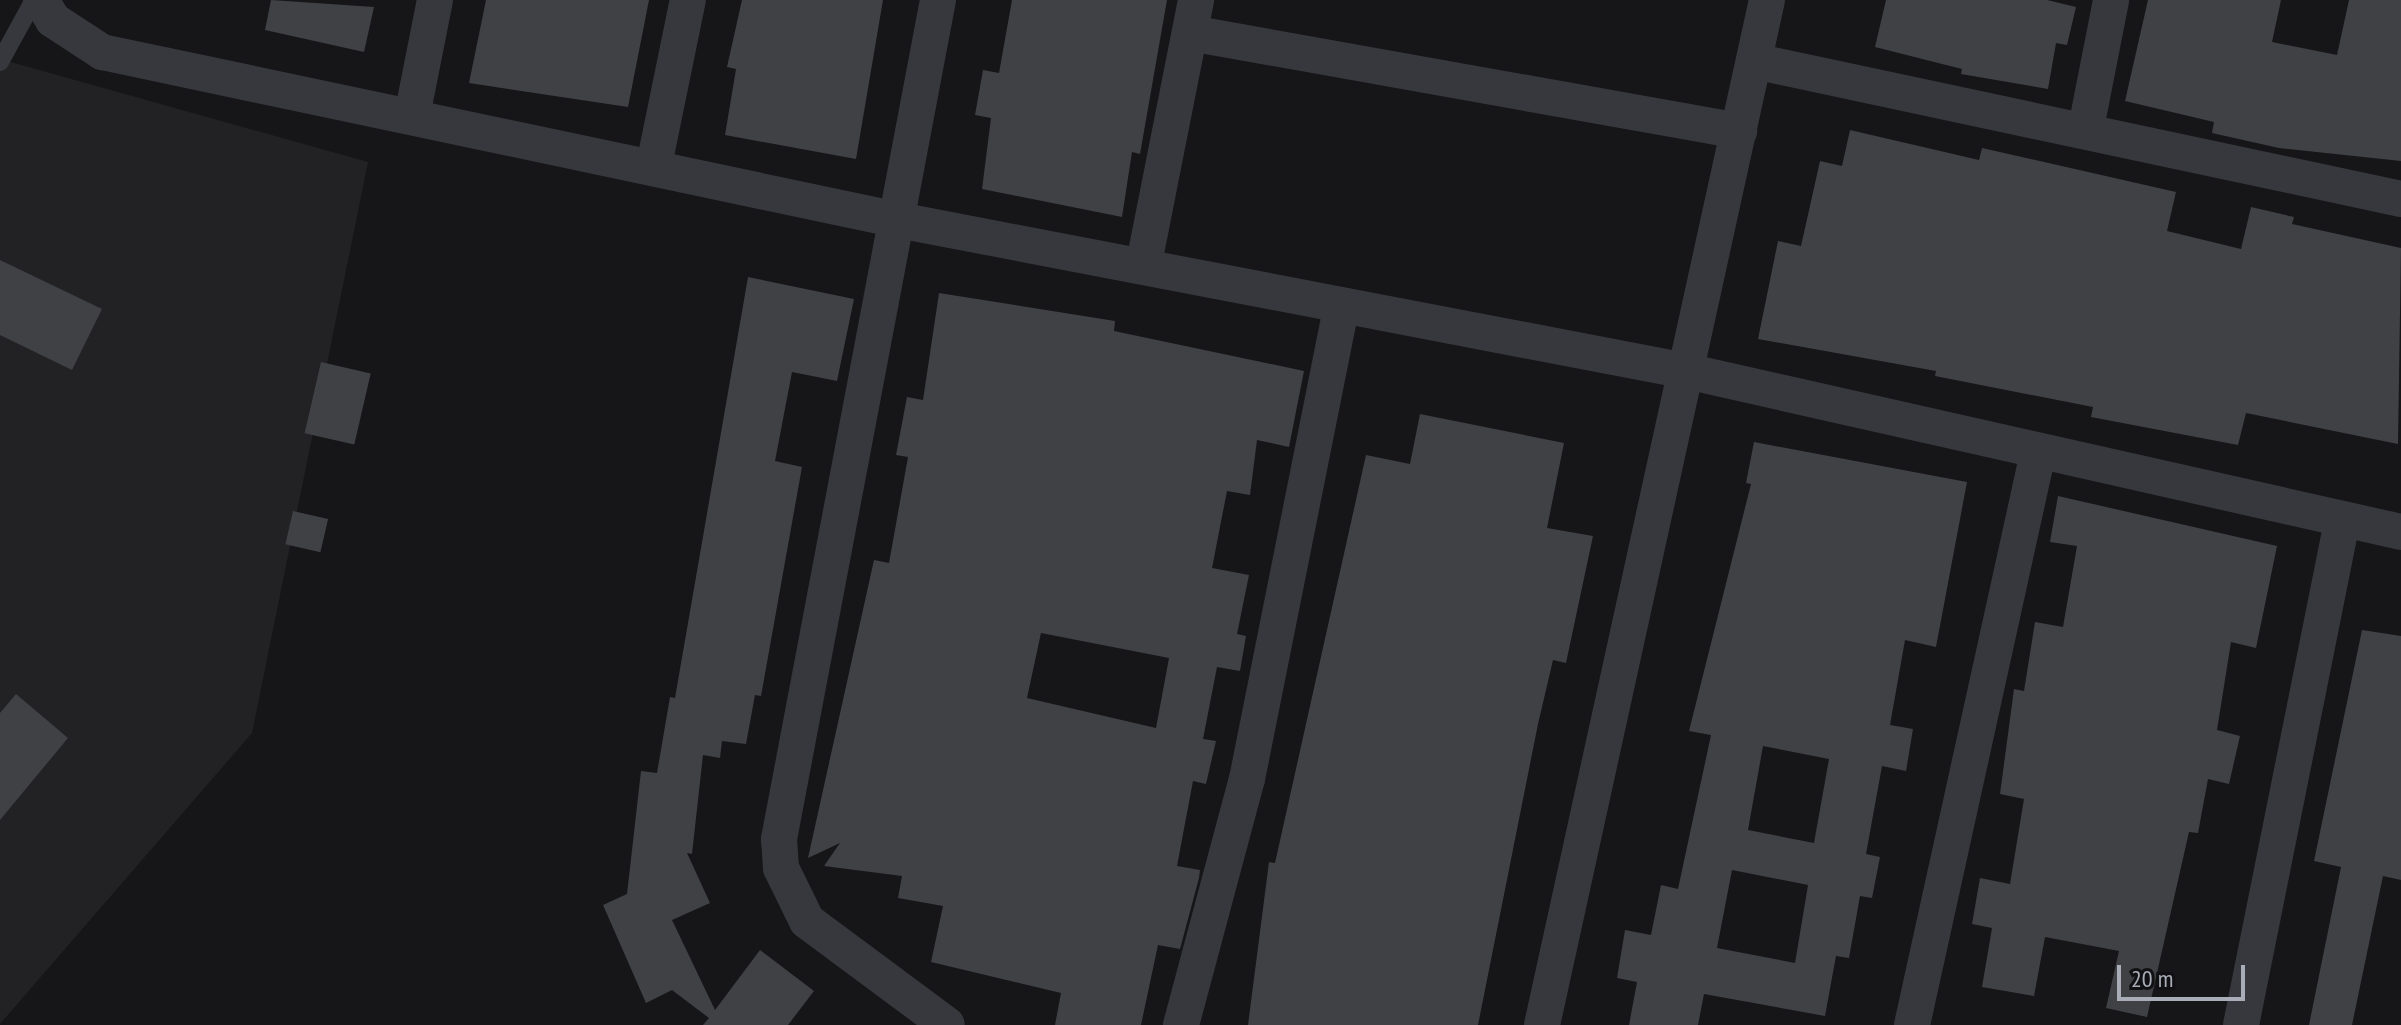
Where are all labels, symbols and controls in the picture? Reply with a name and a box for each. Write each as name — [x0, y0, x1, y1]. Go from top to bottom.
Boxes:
scale bar — [2121, 949, 2249, 999]
text: 20 m — [2131, 963, 2173, 994]

